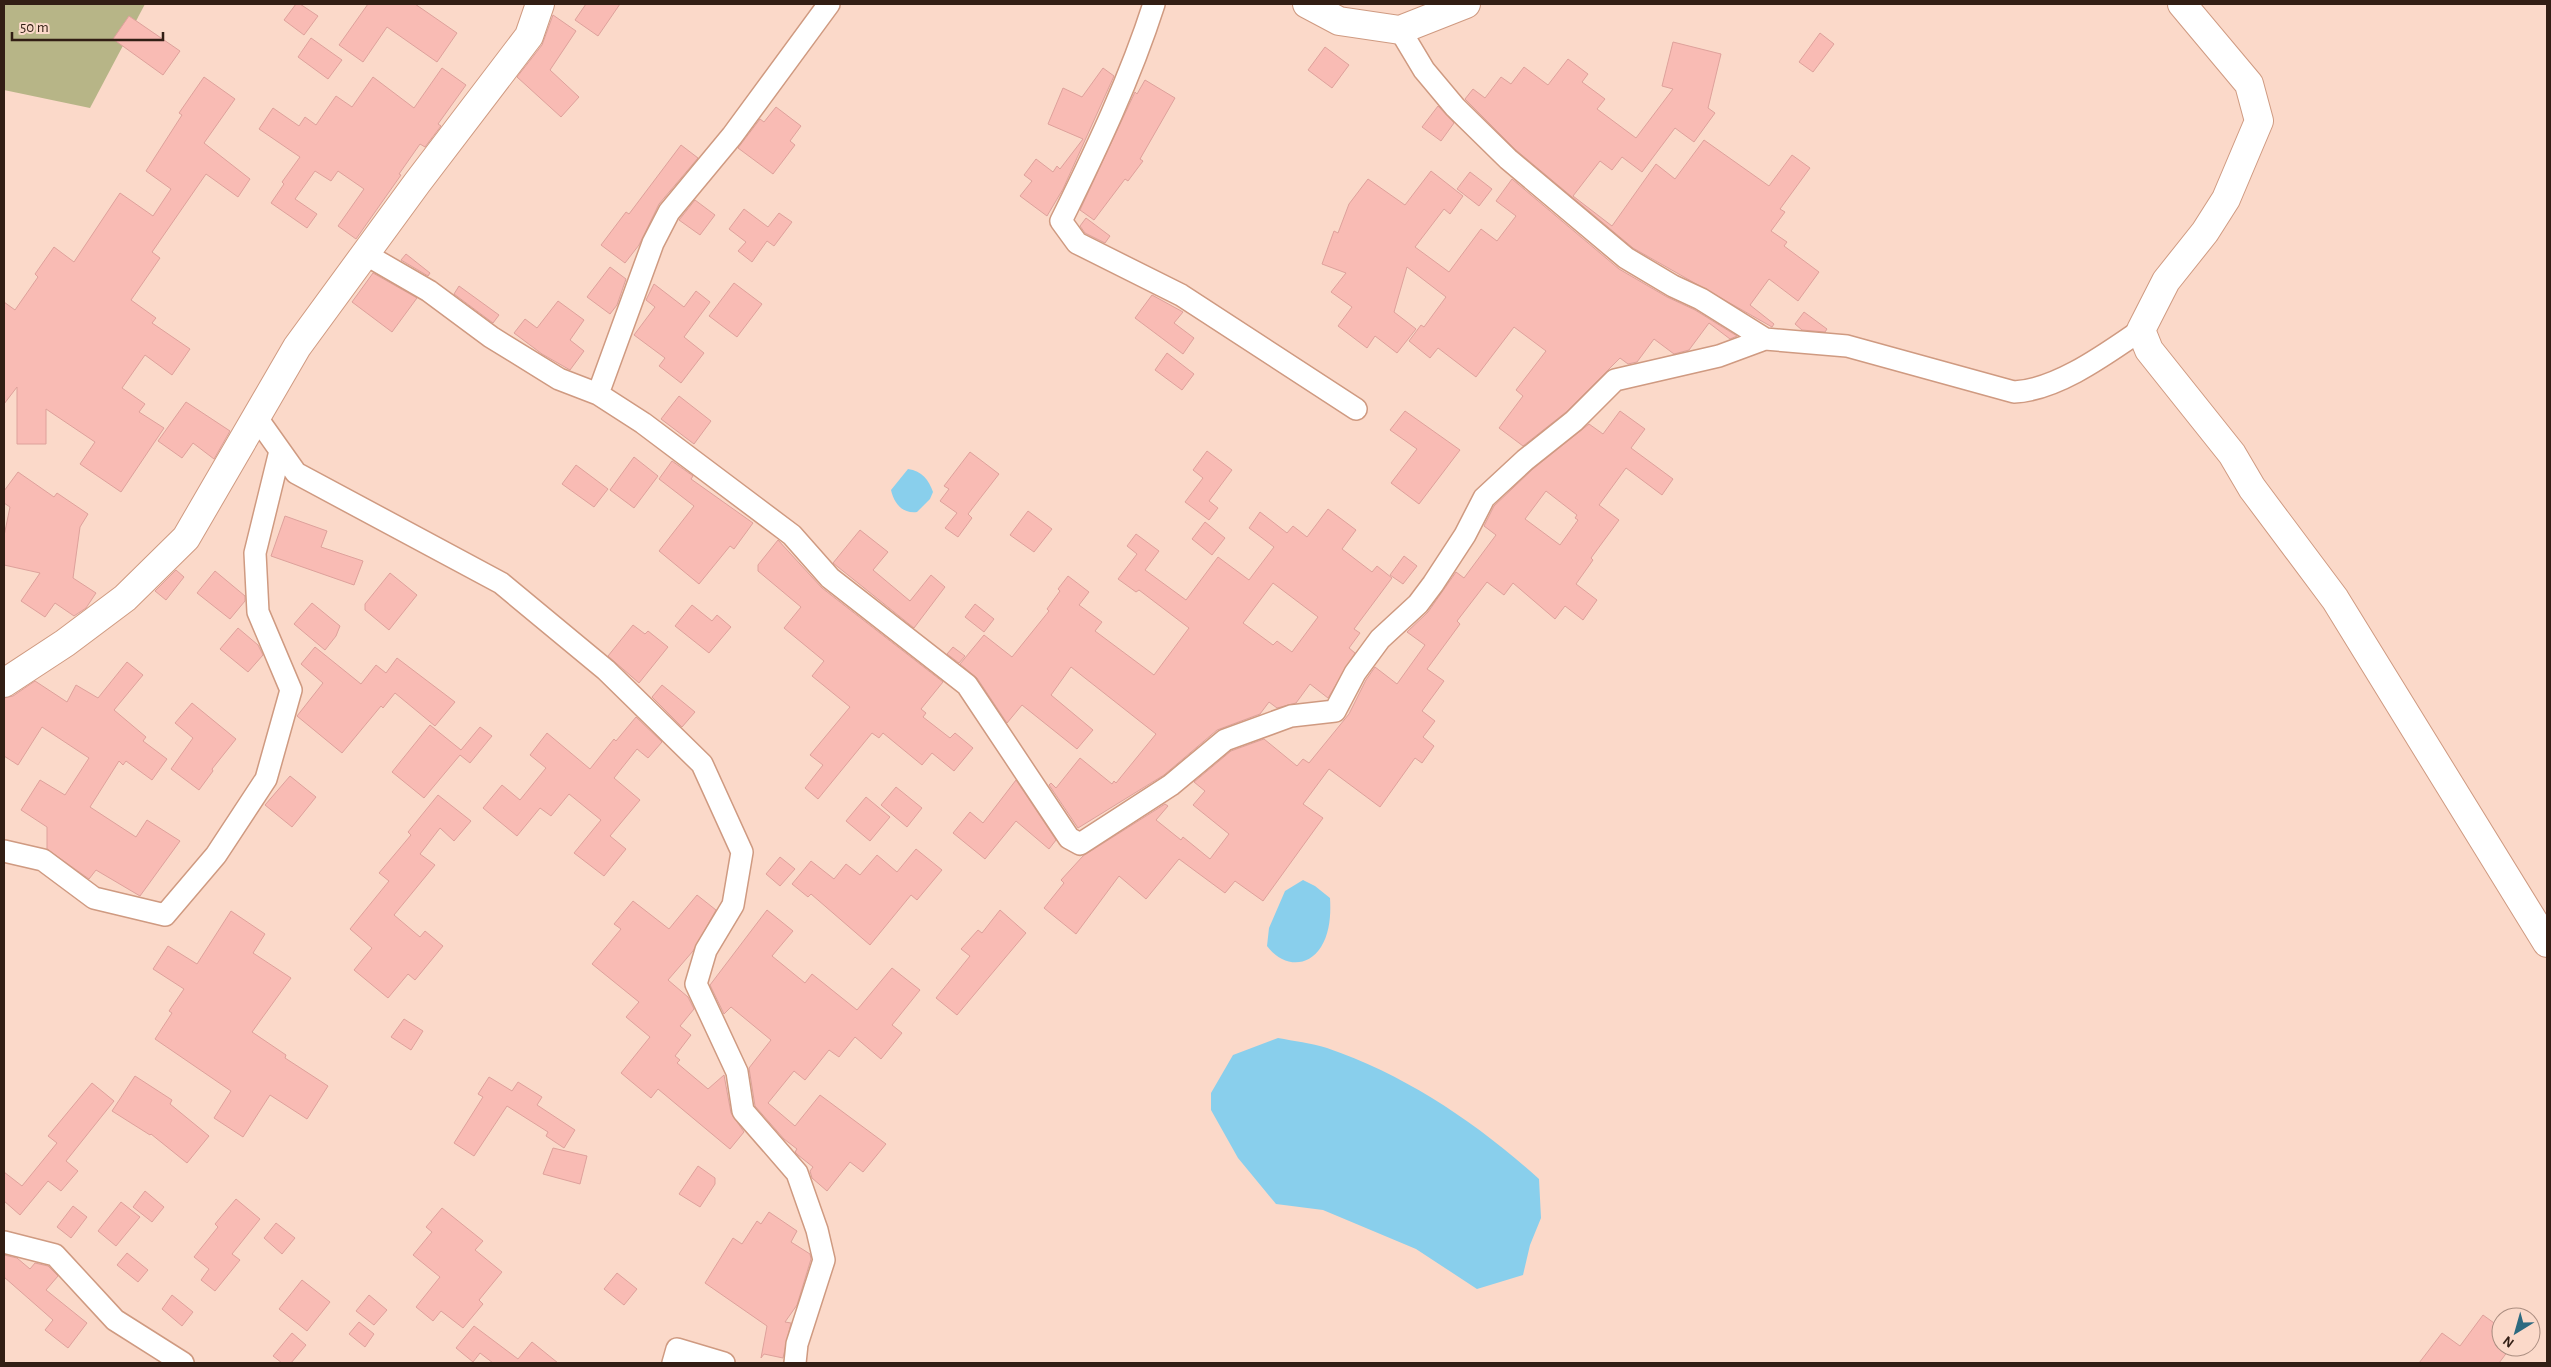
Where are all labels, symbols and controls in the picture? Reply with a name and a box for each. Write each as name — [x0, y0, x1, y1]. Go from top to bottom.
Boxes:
scale bar — [12, 10, 164, 42]
text: 50 m — [20, 20, 49, 35]
north arrow — [2491, 1307, 2541, 1357]
text: N — [2501, 1333, 2517, 1350]

